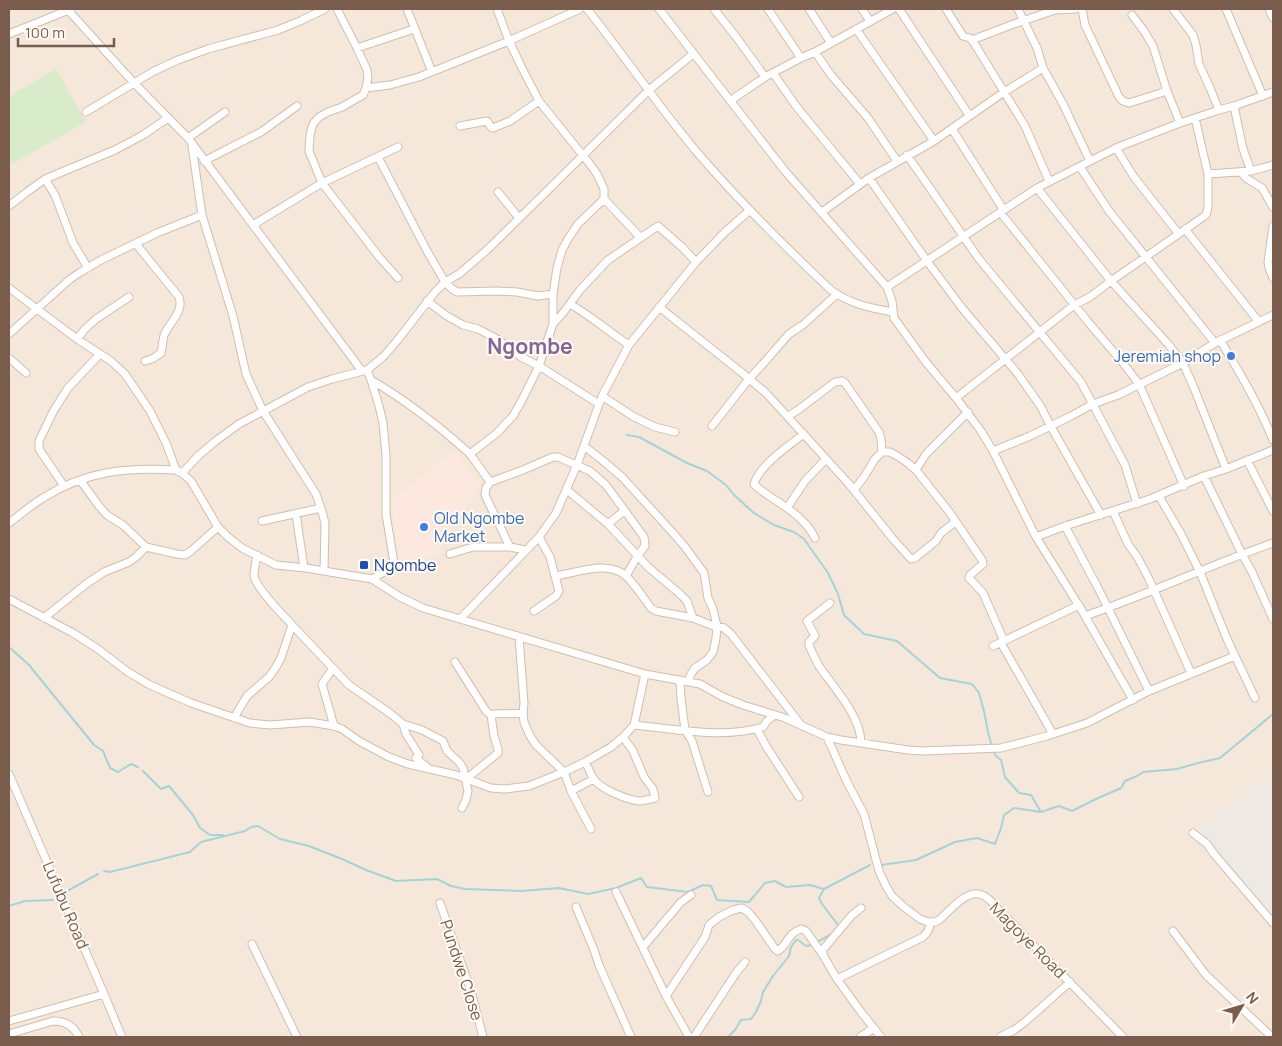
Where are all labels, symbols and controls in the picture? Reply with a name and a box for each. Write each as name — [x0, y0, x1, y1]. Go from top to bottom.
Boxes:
scale bar — [18, 15, 114, 47]
text: 100 m — [25, 22, 65, 43]
district label: Ngombe — [487, 332, 573, 360]
place label: Jeremiah shop — [1114, 345, 1221, 367]
marker: Jeremiah shop — [1225, 350, 1237, 362]
place label: Old Ngombe Market — [434, 507, 524, 547]
marker: Old Ngombe Market — [418, 521, 430, 533]
place label: Ngombe — [374, 554, 436, 576]
marker: Ngombe — [358, 559, 370, 571]
street label: Lufubu Road — [38, 858, 94, 952]
street label: Magoye Road — [985, 897, 1071, 983]
street label: Pundwe Close — [435, 917, 489, 1023]
north arrow — [1217, 981, 1267, 1031]
text: N — [1242, 988, 1263, 1008]

